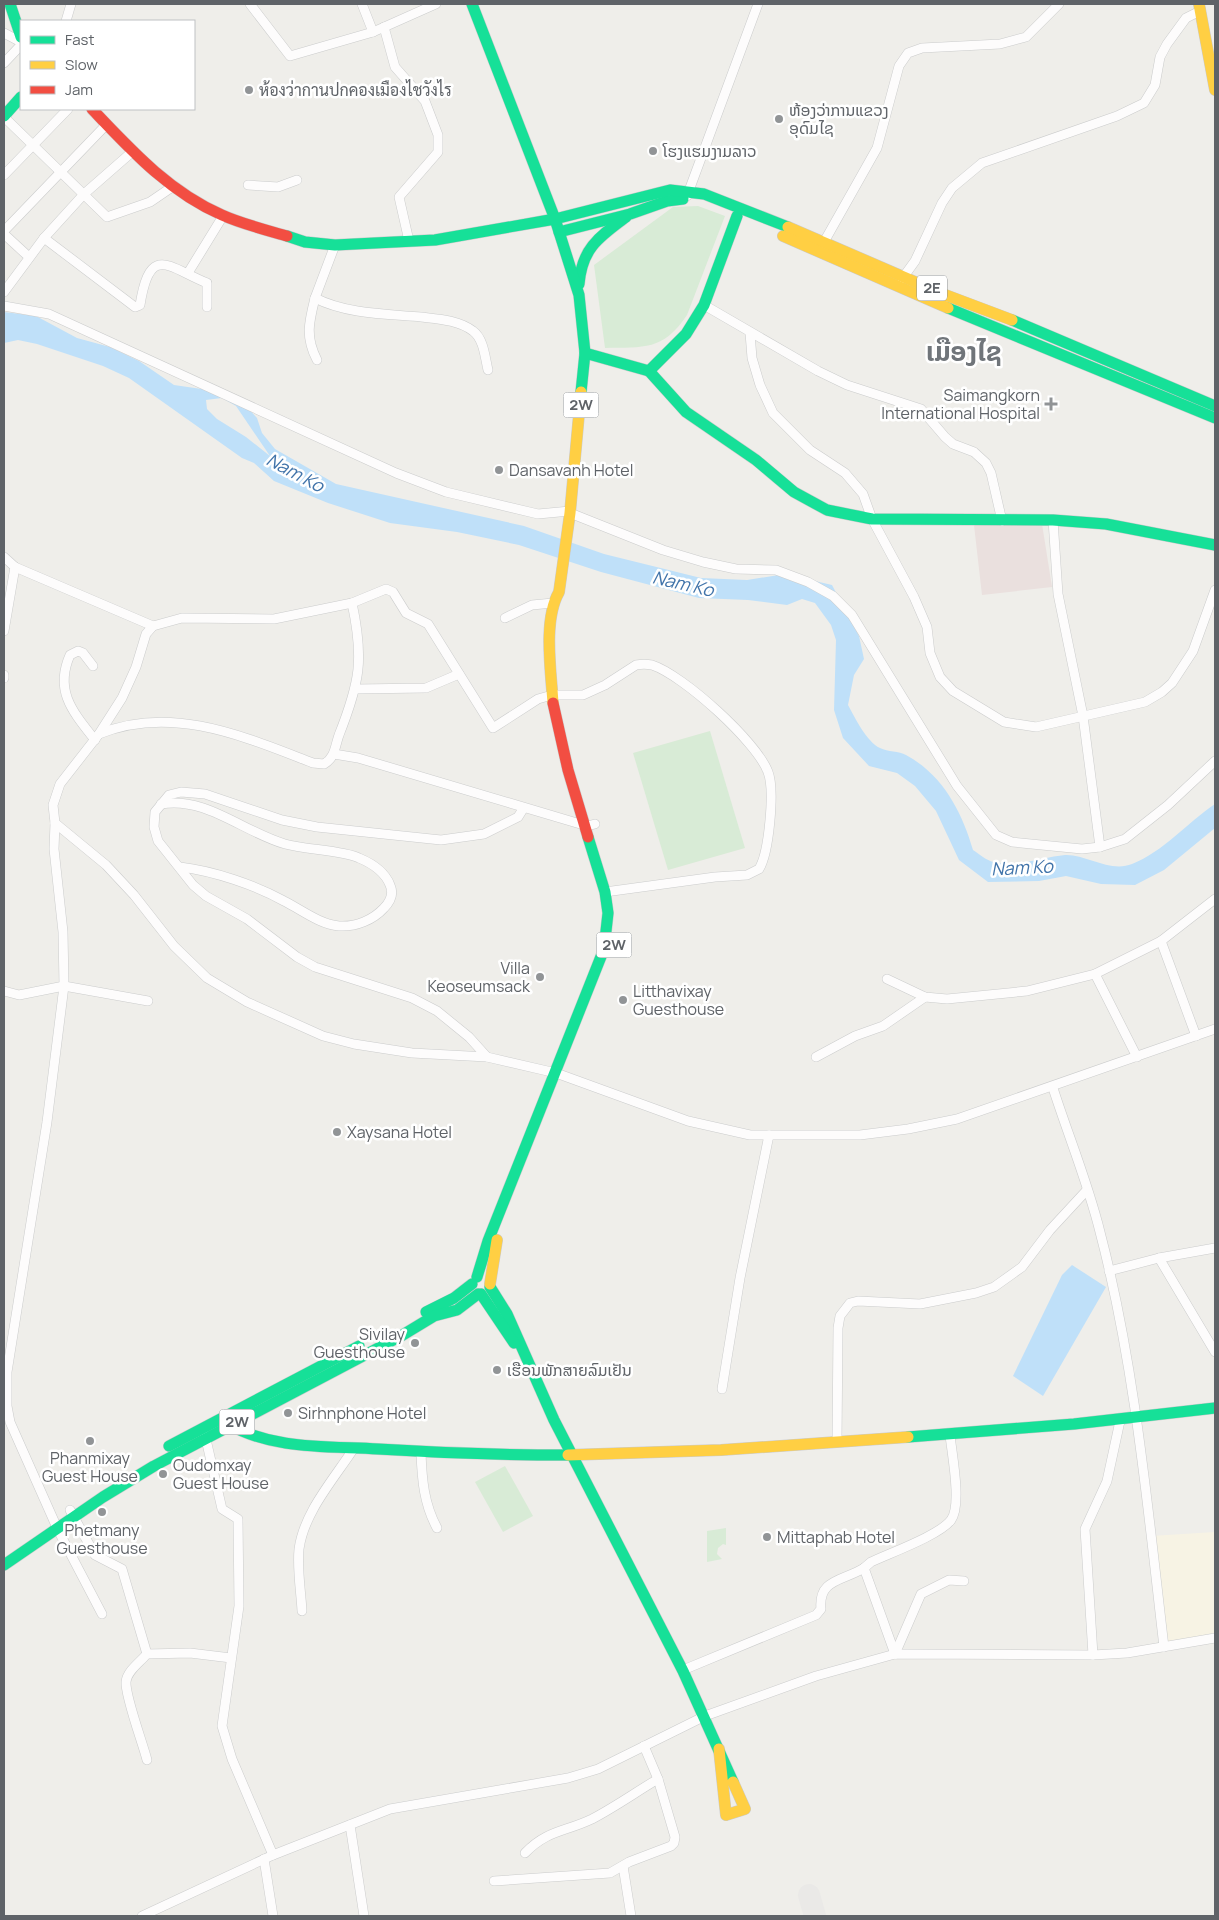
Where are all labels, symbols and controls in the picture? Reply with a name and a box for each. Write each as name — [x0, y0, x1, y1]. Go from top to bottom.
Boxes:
legend — [20, 20, 195, 110]
text: Fast — [65, 29, 94, 50]
text: Slow — [65, 54, 98, 75]
text: Jam — [65, 79, 93, 100]
place label: ห้องว่ากานปกคองเมืองไชวังไร — [259, 79, 452, 101]
marker: ห้องว่ากานปกคองเมืองไชวังไร — [243, 84, 255, 96]
place label: ຫ້ອງວ່າການແຂວງ ອຸດົມໄຊ — [789, 99, 889, 139]
marker: ຫ້ອງວ່າການແຂວງ ອຸດົມໄຊ — [773, 113, 785, 125]
place label: ໂຮງແຮມງາມລາວ — [662, 140, 757, 162]
marker: ໂຮງແຮມງາມລາວ — [647, 145, 659, 157]
road number: 2E — [917, 276, 947, 300]
district label: ເມືອງໄຊ — [926, 333, 1002, 369]
place label: Saimangkorn International Hospital — [881, 384, 1040, 424]
road number: 2W — [564, 392, 598, 418]
marker: Saimangkorn International Hospital — [1044, 397, 1058, 411]
water label: Nam Ko — [263, 447, 330, 498]
place label: Dansavanh Hotel — [509, 459, 633, 481]
marker: Dansavanh Hotel — [493, 464, 505, 476]
water label: Nam Ko — [650, 564, 717, 602]
water label: Nam Ko — [990, 853, 1055, 881]
road number: 2W — [596, 932, 632, 958]
place label: Villa Keoseumsack — [428, 957, 531, 997]
marker: Villa Keoseumsack — [534, 971, 546, 983]
place label: Litthavixay Guesthouse — [633, 980, 724, 1020]
marker: Litthavixay Guesthouse — [617, 994, 629, 1006]
place label: Xaysana Hotel — [347, 1121, 452, 1143]
marker: Xaysana Hotel — [331, 1126, 343, 1138]
place label: Sivilay Guesthouse — [314, 1323, 406, 1363]
marker: Sivilay Guesthouse — [409, 1337, 421, 1349]
place label: ເຮືອນພັກສາຍລົມເຢັນ — [507, 1359, 632, 1381]
marker: ເຮືອນພັກສາຍລົມເຢັນ — [491, 1364, 503, 1376]
place label: Sirhnphone Hotel — [298, 1402, 426, 1424]
marker: Sirhnphone Hotel — [282, 1407, 294, 1419]
road number: 2W — [220, 1410, 254, 1434]
marker: Phanmixay Guest House — [84, 1435, 96, 1447]
place label: Phanmixay Guest House — [42, 1447, 138, 1487]
place label: Oudomxay Guest House — [173, 1454, 269, 1494]
marker: Oudomxay Guest House — [157, 1468, 169, 1480]
marker: Phetmany Guesthouse — [96, 1506, 108, 1518]
place label: Phetmany Guesthouse — [56, 1519, 148, 1559]
place label: Mittaphab Hotel — [777, 1526, 895, 1548]
marker: Mittaphab Hotel — [761, 1531, 773, 1543]

